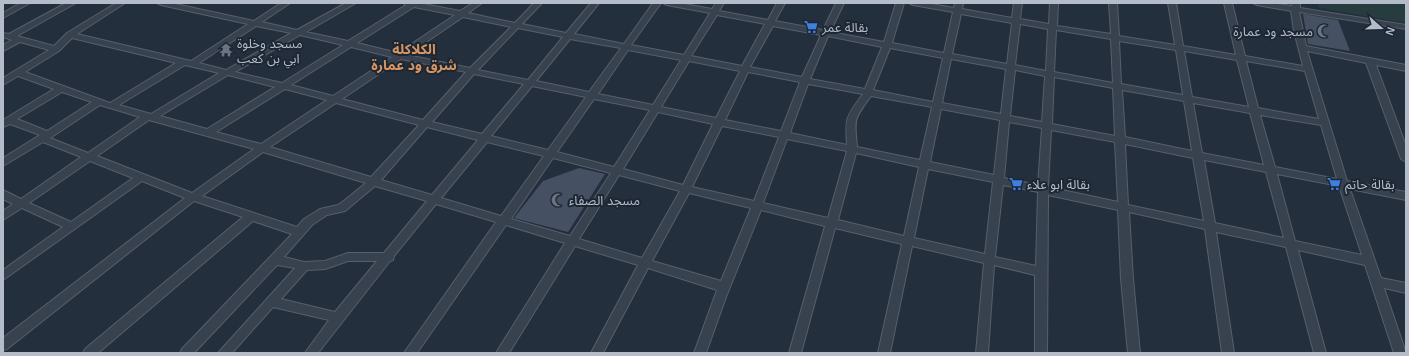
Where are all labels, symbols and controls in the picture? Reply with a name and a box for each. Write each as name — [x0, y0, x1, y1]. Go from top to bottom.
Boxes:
north arrow — [1361, 8, 1401, 48]
supermarket icon: بقالة عمر — [803, 19, 819, 35]
place label: بقالة عمر — [821, 20, 868, 35]
mosque icon: مسجد ود عمارة — [1316, 23, 1332, 39]
place label: مسجد ود عمارة — [1233, 24, 1313, 39]
text: N — [1383, 26, 1397, 37]
place label: مسجد وخلوة ابي بن كعب — [237, 36, 303, 69]
district label: الكلاكلة شرق ود عمارة — [371, 41, 457, 74]
temple icon: مسجد وخلوة ابي بن كعب — [218, 42, 234, 58]
supermarket icon: بقالة ابو علاء — [1008, 176, 1024, 192]
supermarket icon: بقالة حاتم — [1326, 176, 1342, 192]
place label: بقالة ابو علاء — [1027, 177, 1090, 192]
place label: بقالة حاتم — [1345, 177, 1395, 195]
mosque icon: مسجد الصفاء — [550, 192, 566, 208]
place label: مسجد الصفاء — [569, 193, 640, 208]

